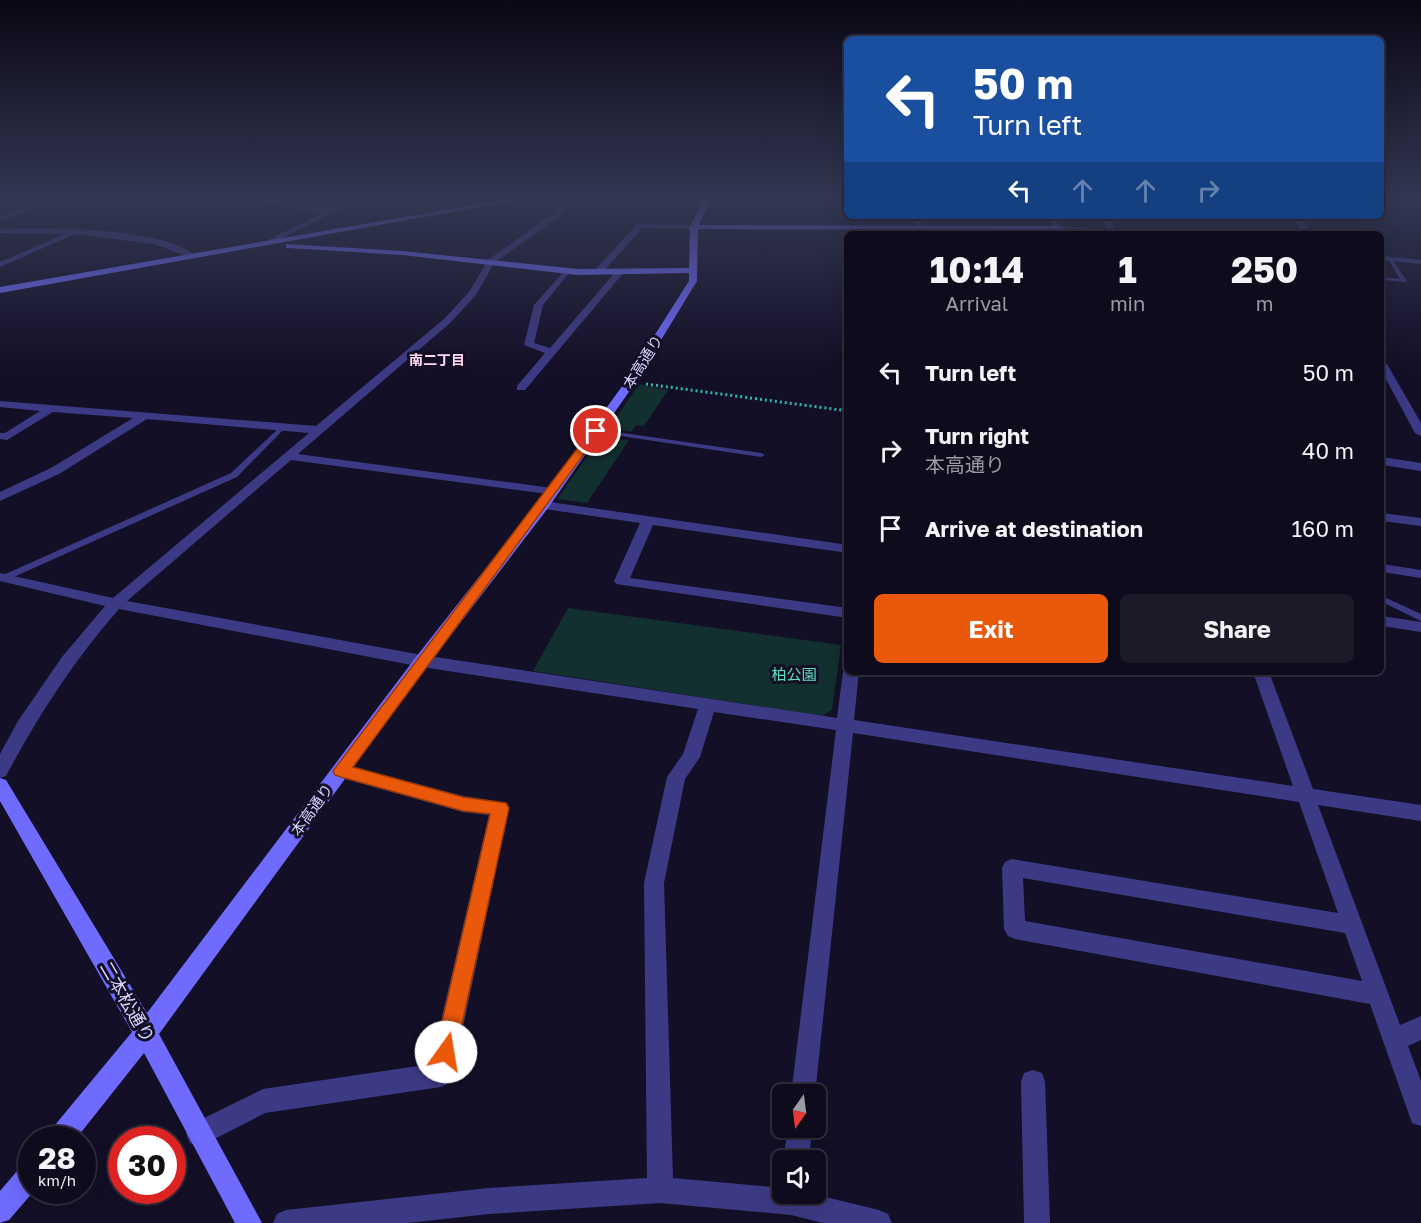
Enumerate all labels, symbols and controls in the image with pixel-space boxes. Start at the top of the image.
text: 50 m [973,58,1073,108]
icon: left [874,60,952,138]
text: Turn left [973,109,1082,141]
icon: left [1003,174,1036,207]
icon: ahead [1066,174,1099,207]
icon: ahead [1129,174,1162,207]
icon: right [1192,174,1225,207]
text: 10:14 [930,248,1024,291]
text: 1 [1118,248,1137,291]
text: 250 [1231,248,1298,291]
text: Arrival [946,291,1008,315]
text: min [1110,291,1145,315]
text: m [1256,291,1273,315]
street label: 本高通り [619,331,666,392]
district label: 南二丁目 [409,351,465,368]
icon: left [874,356,907,389]
text: Turn left [925,359,1016,386]
text: 50 m [1303,359,1354,386]
pin [570,405,621,456]
icon: arrive [579,414,612,447]
text: Turn right [925,422,1029,449]
icon: right [874,434,907,467]
text: 40 m [1302,437,1354,464]
text: 本高通り [925,452,1005,476]
icon: arrive [874,512,907,545]
text: Arrive at destination [925,515,1143,542]
text: 160 m [1291,515,1354,542]
button: Exit [874,594,1108,663]
button: Share [1120,594,1354,663]
park label: 柏公園 [771,665,817,683]
street label: 本高通り [286,780,336,839]
street label: 二本松通り [96,957,160,1046]
position arrow [414,1020,478,1084]
north arrow [772,1084,826,1138]
map controls [772,1084,826,1204]
speed limit sign: 30 [108,1126,186,1204]
text: 28 [38,1140,76,1176]
button: sound [772,1150,826,1204]
text: km/h [38,1171,76,1189]

